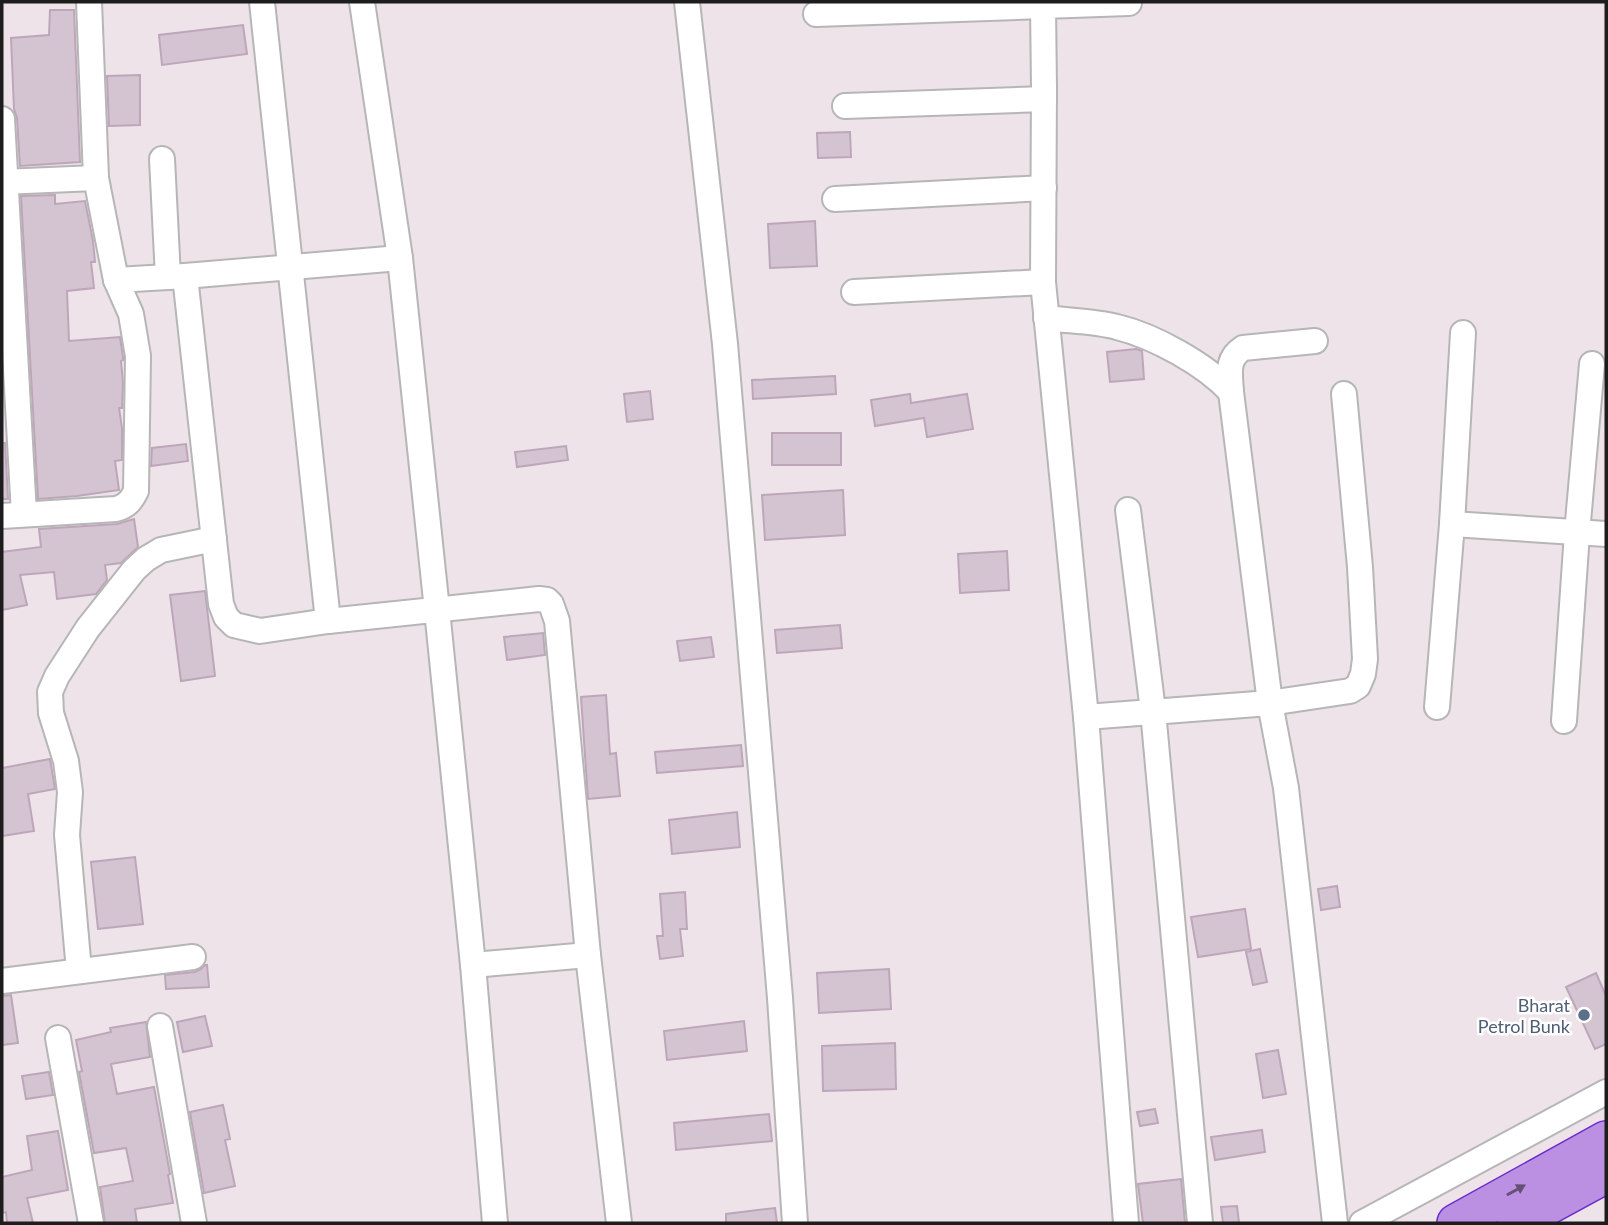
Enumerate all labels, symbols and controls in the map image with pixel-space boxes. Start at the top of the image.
place label: Bharat Petrol Bunk [1478,994,1571,1037]
marker: Bharat Petrol Bunk [1576,1007,1592,1023]
one-way arrow [1506,1184,1525,1196]

